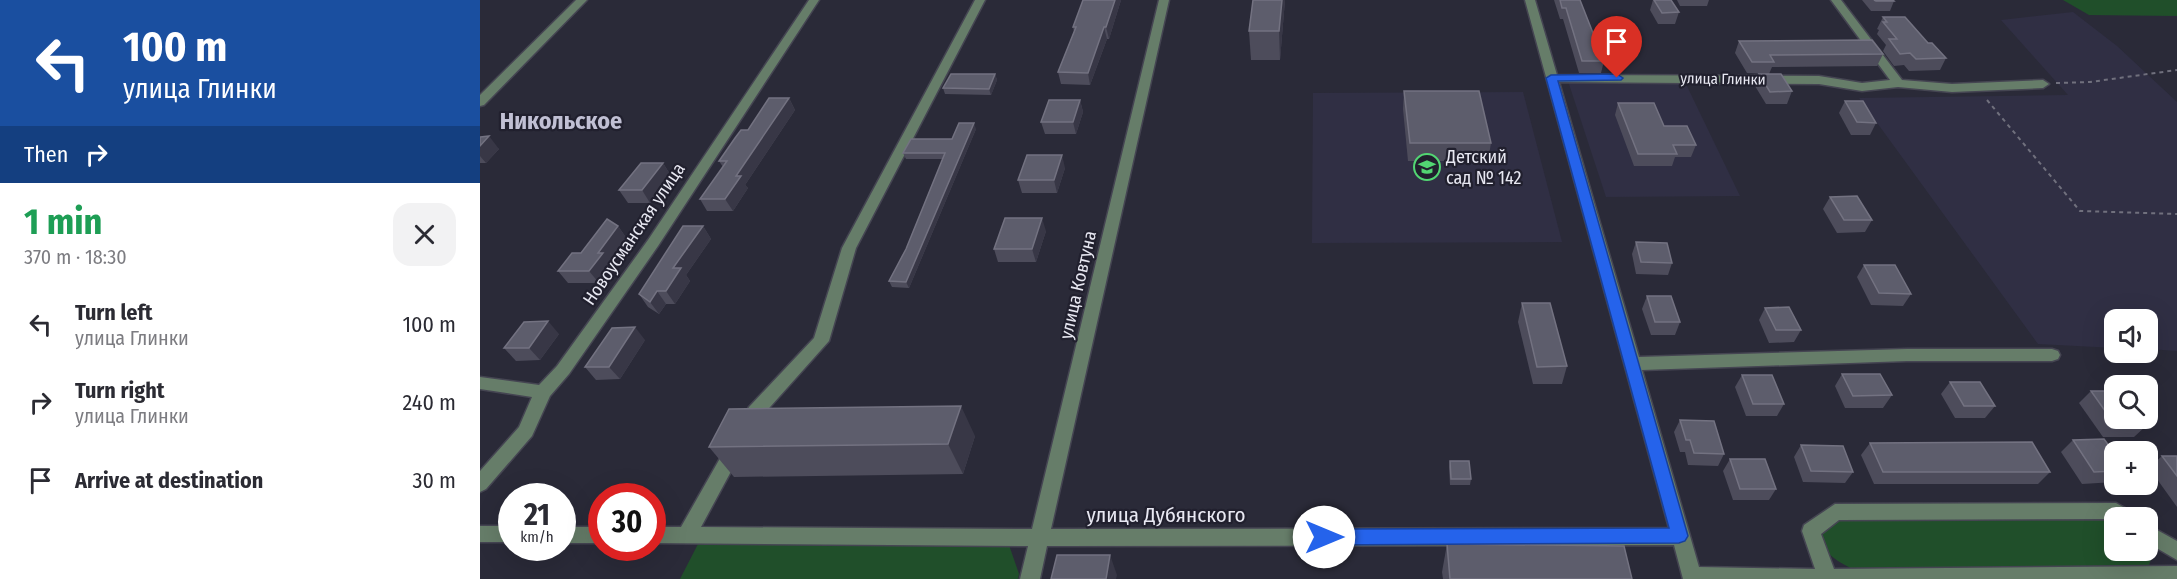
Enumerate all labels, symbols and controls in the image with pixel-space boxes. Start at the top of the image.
pin [1591,16,1642,78]
text: 100 m [123,22,227,72]
icon: left [24,24,102,102]
icon: arrive [1600,25,1633,58]
street label: улица Глинки [1680,69,1766,89]
text: улица Глинки [123,73,277,105]
district label: Никольское [500,107,622,135]
icon: right [80,138,113,171]
text: Then [24,141,68,168]
place label: Детский сад № 142 [1445,146,1521,189]
school or university icon: Детский сад № 142 [1412,152,1442,182]
street label: Новоусманская улица [578,159,690,309]
text: 1 min [24,200,102,244]
button: close [393,203,456,266]
street label: улица Ковтуна [1055,228,1101,341]
text: 370 m · 18:30 [24,245,127,269]
text: Turn left [75,299,153,326]
icon: left [24,308,57,341]
map controls [2104,309,2158,561]
button: sound [2104,309,2158,363]
text: 100 m [402,311,456,338]
text: улица Глинки [75,326,189,350]
button: search [2104,375,2158,429]
text: Turn right [75,377,164,404]
icon: right [24,386,57,419]
text: 240 m [403,389,456,416]
text: улица Глинки [75,404,189,428]
button: + [2104,441,2158,495]
icon: arrive [24,464,57,497]
text: Arrive at destination [75,467,263,494]
text: 30 m [413,467,456,494]
speed limit sign: 30 [588,483,666,561]
text: 21 [524,497,550,533]
street label: улица Дубянского [1086,502,1246,528]
position arrow [1292,505,1356,569]
button: − [2104,507,2158,561]
text: km/h [520,528,554,546]

